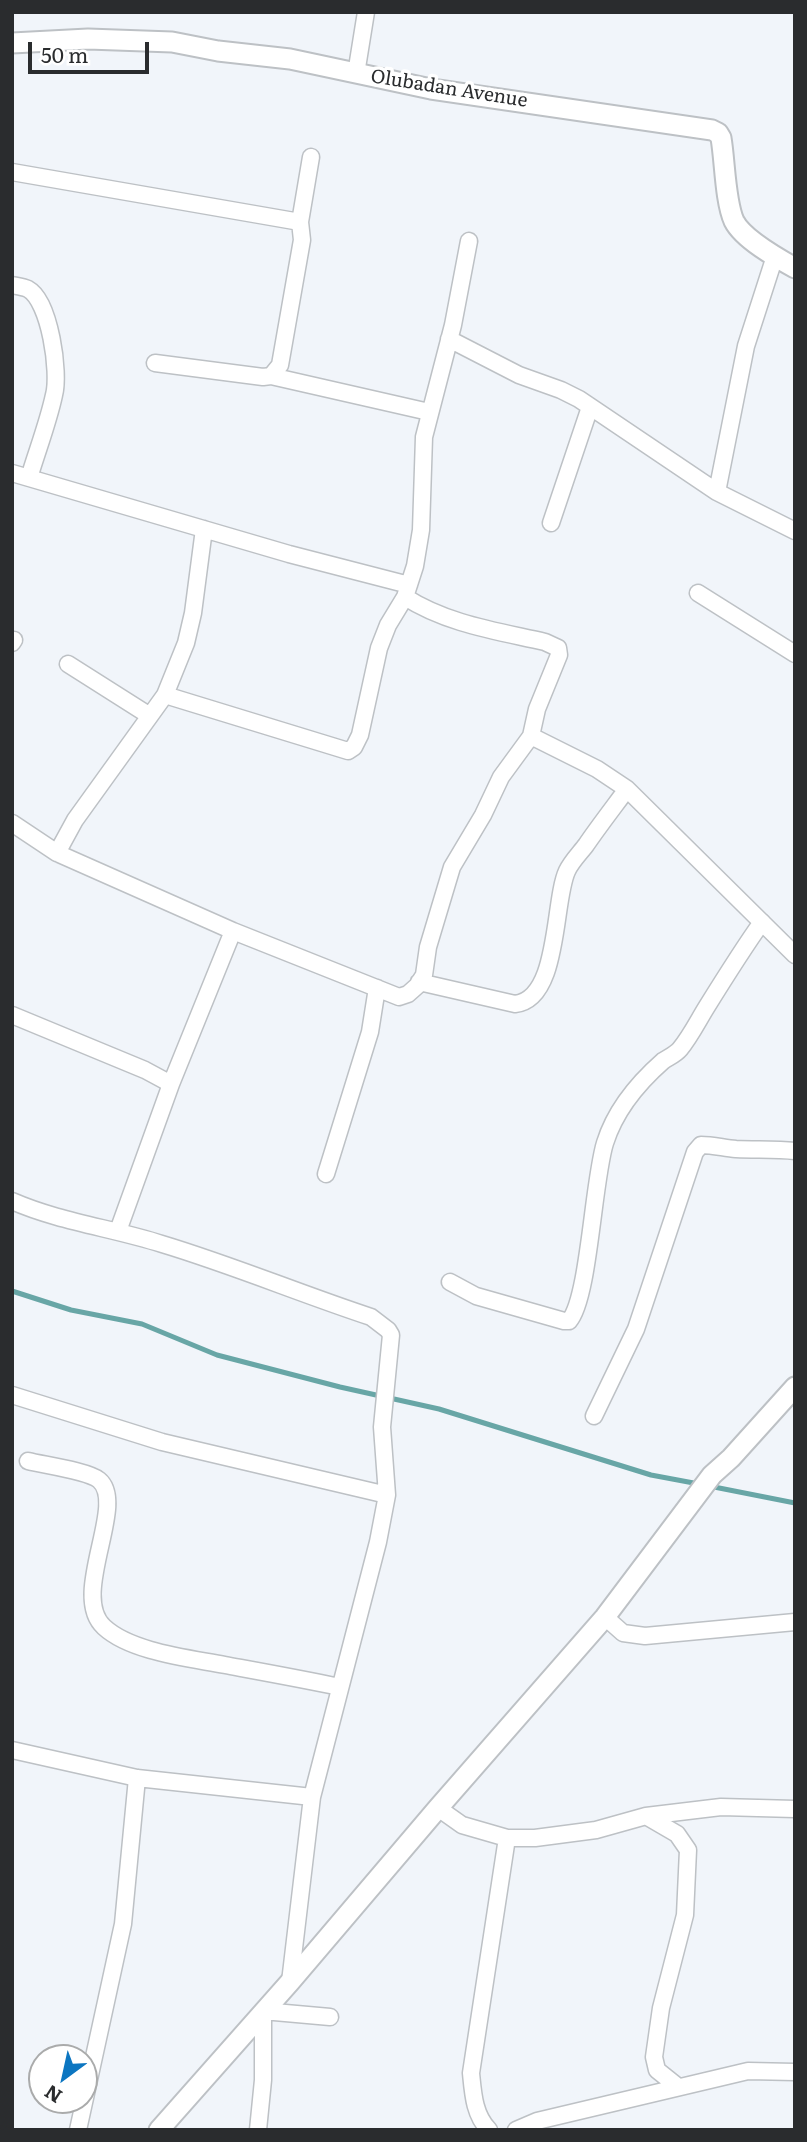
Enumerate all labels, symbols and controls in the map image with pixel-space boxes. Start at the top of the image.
scale bar [32,28,152,72]
text: 50 m [41,38,88,69]
street label: Olubadan Avenue [369,65,529,113]
north arrow [28,2044,98,2114]
text: N [38,2079,67,2111]

